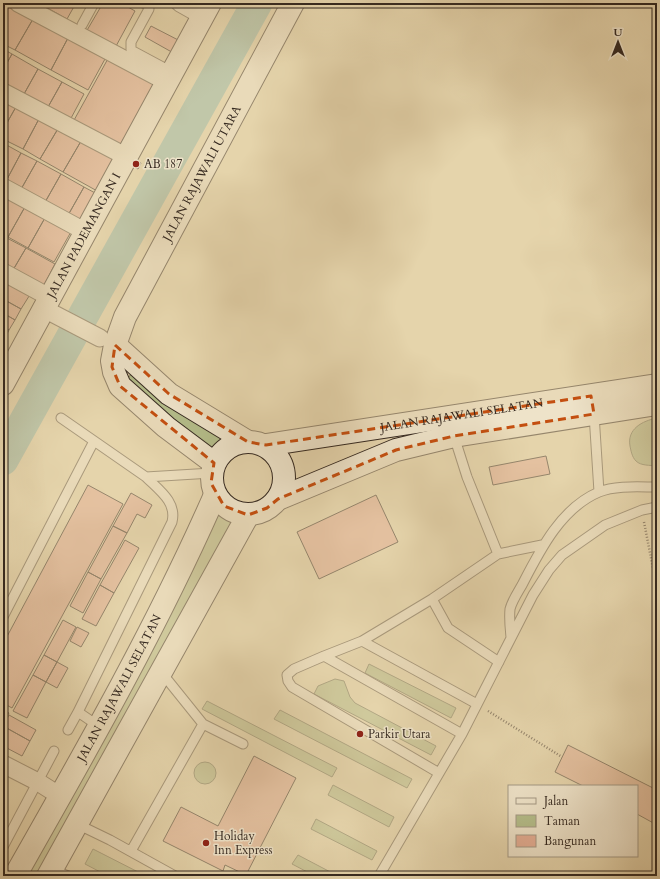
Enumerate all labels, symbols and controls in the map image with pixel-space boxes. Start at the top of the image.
north arrow [598,22,638,62]
text: U [614,25,623,40]
street label: JALAN RAJAWALI UTARA [158,102,245,246]
place label: AB 187 [144,156,182,172]
marker: AB 187 [131,159,141,169]
street label: JALAN PADEMANGAN I [42,170,124,303]
street label: JALAN RAJAWALI SELATAN [377,394,545,436]
street label: JALAN RAJAWALI SELATAN [72,611,165,766]
place label: Parkir Utara [368,726,431,742]
marker: Parkir Utara [355,729,365,739]
legend [508,785,638,857]
text: Jalan [542,793,568,809]
text: Taman [544,813,580,829]
place label: Holiday Inn Express [214,828,273,858]
text: Bangunan [544,833,596,849]
marker: Holiday Inn Express [201,838,211,848]

